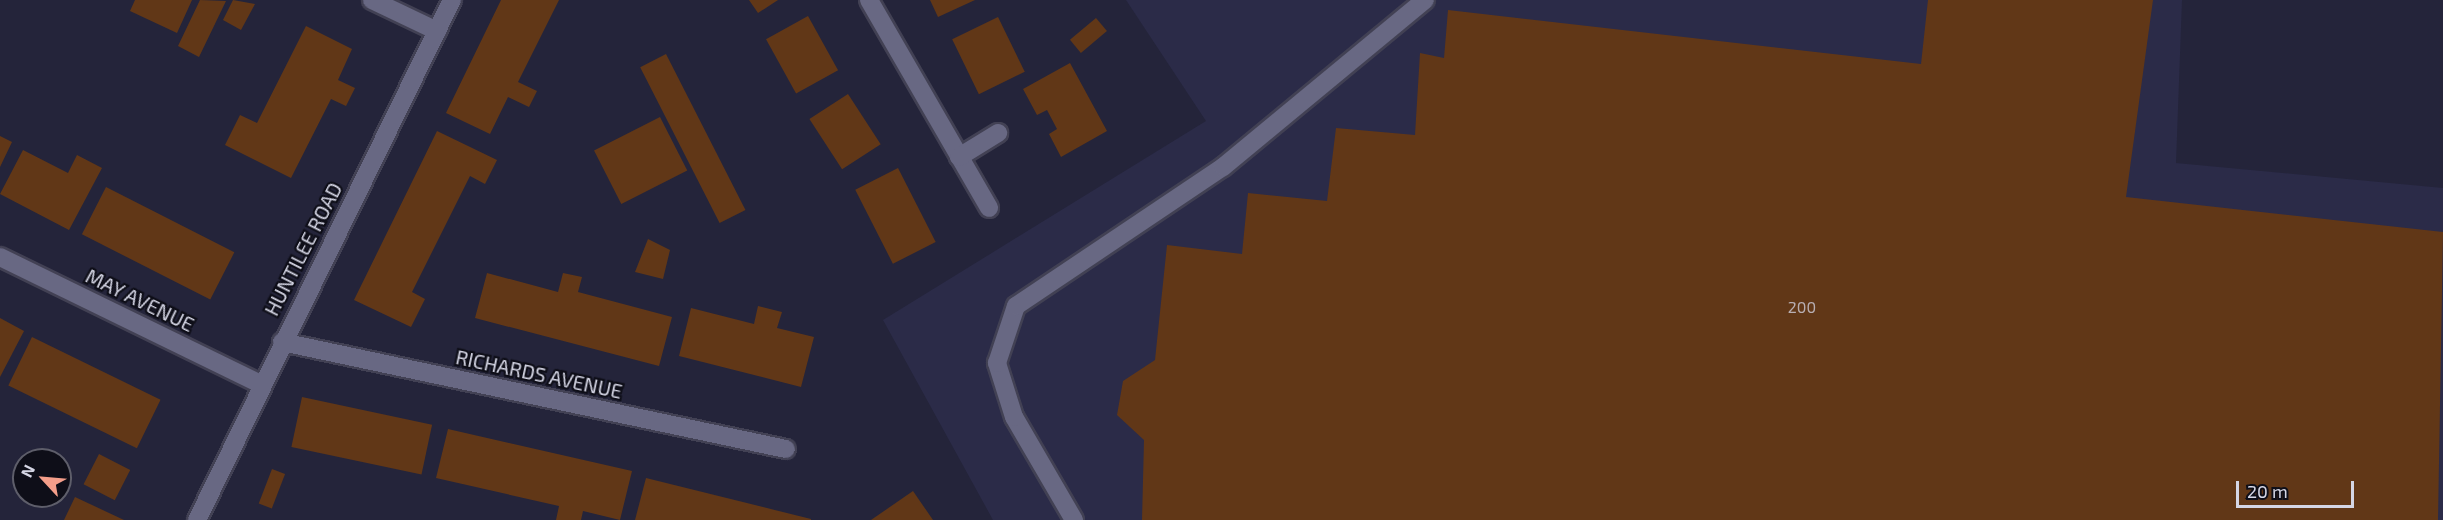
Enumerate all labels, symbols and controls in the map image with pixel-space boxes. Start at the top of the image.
street label: HUNTILEE ROAD [259,178,347,320]
street label: MAY AVENUE [81,263,199,337]
house number: 200 [1788,297,1816,317]
street label: RICHARDS AVENUE [453,345,625,403]
north arrow [12,448,72,508]
text: N [16,461,38,480]
scale bar [2239,469,2358,507]
text: 20 m [2247,480,2288,502]

